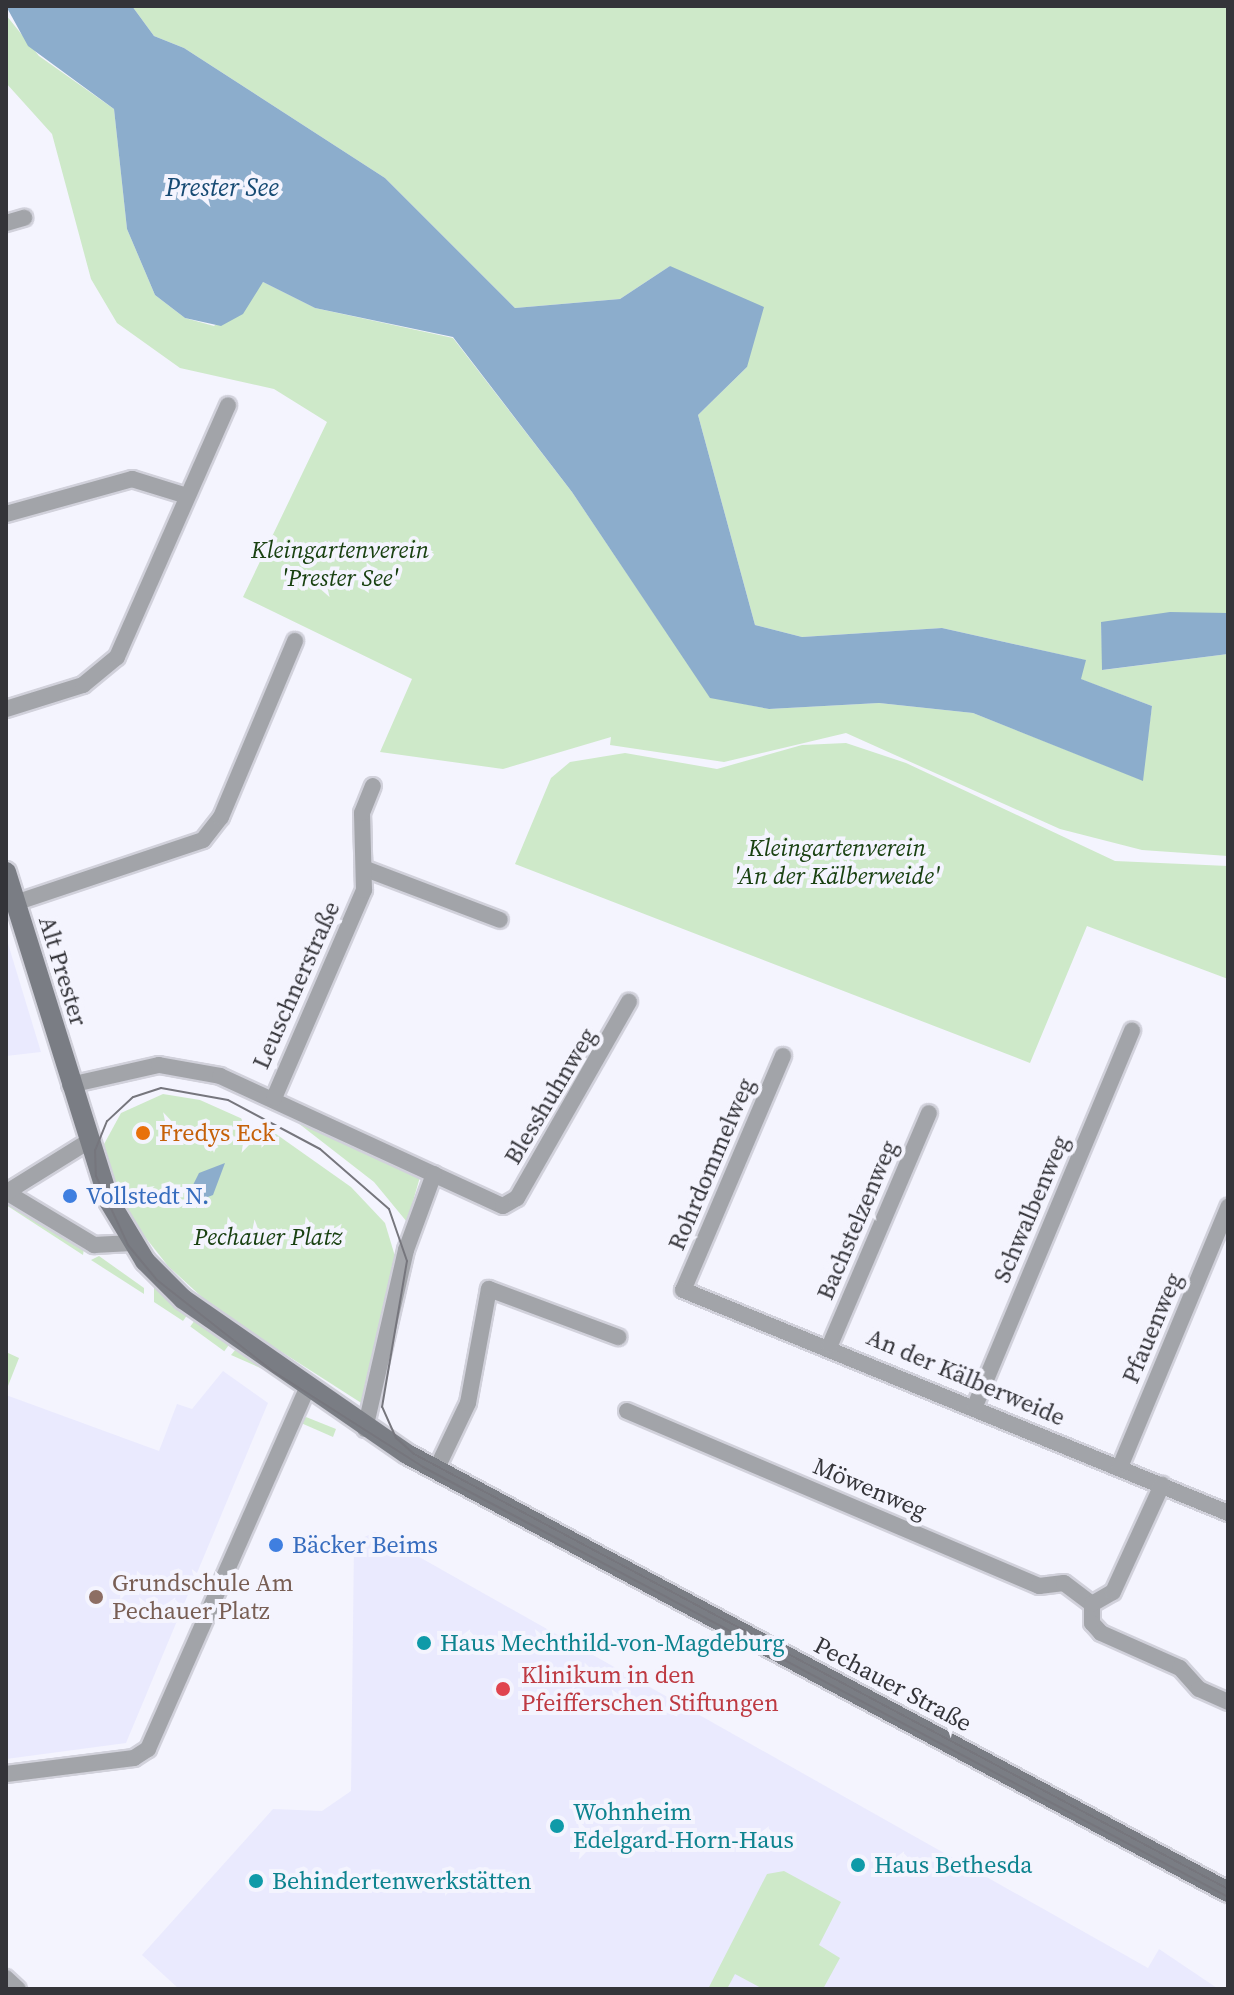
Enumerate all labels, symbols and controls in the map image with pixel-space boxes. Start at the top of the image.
water label: Prester See [165,172,279,204]
park label: Kleingartenverein 'Prester See' [251,536,429,592]
park label: Kleingartenverein 'An der Kälberweide' [734,834,940,890]
street label: Leuschnerstraße [246,897,346,1073]
street label: Alt Prester [33,913,93,1029]
street label: Blesshuhnweg [498,1023,602,1169]
street label: Rohrdommelweg [662,1074,760,1254]
place label: Fredys Eck [159,1119,275,1147]
marker: Fredys Eck [134,1124,152,1142]
street label: Schwalbenweg [987,1131,1075,1287]
street label: Bachstelzenweg [811,1136,903,1304]
place label: Vollstedt N. [86,1182,209,1210]
marker: Vollstedt N. [61,1187,79,1205]
park label: Pechauer Platz [194,1223,342,1251]
street label: Pfauenweg [1116,1268,1188,1388]
street label: An der Kälberweide [863,1322,1069,1432]
street label: Möwenweg [809,1451,931,1525]
place label: Bäcker Beims [292,1531,438,1559]
marker: Bäcker Beims [267,1536,285,1554]
place label: Grundschule Am Pechauer Platz [112,1569,293,1625]
marker: Grundschule Am Pechauer Platz [87,1588,105,1606]
place label: Haus Mechthild-von-Magdeburg [440,1629,785,1657]
street label: Pechauer Straße [809,1630,977,1738]
marker: Haus Mechthild-von-Magdeburg [415,1634,433,1652]
place label: Klinikum in den Pfeifferschen Stiftungen [521,1661,779,1717]
marker: Klinikum in den Pfeifferschen Stiftungen [492,1678,514,1700]
place label: Wohnheim Edelgard-Horn-Haus [573,1798,794,1854]
marker: Wohnheim Edelgard-Horn-Haus [548,1817,566,1835]
place label: Haus Bethesda [874,1851,1032,1879]
marker: Haus Bethesda [849,1856,867,1874]
place label: Behindertenwerkstätten [272,1867,531,1895]
marker: Behindertenwerkstätten [247,1872,265,1890]

